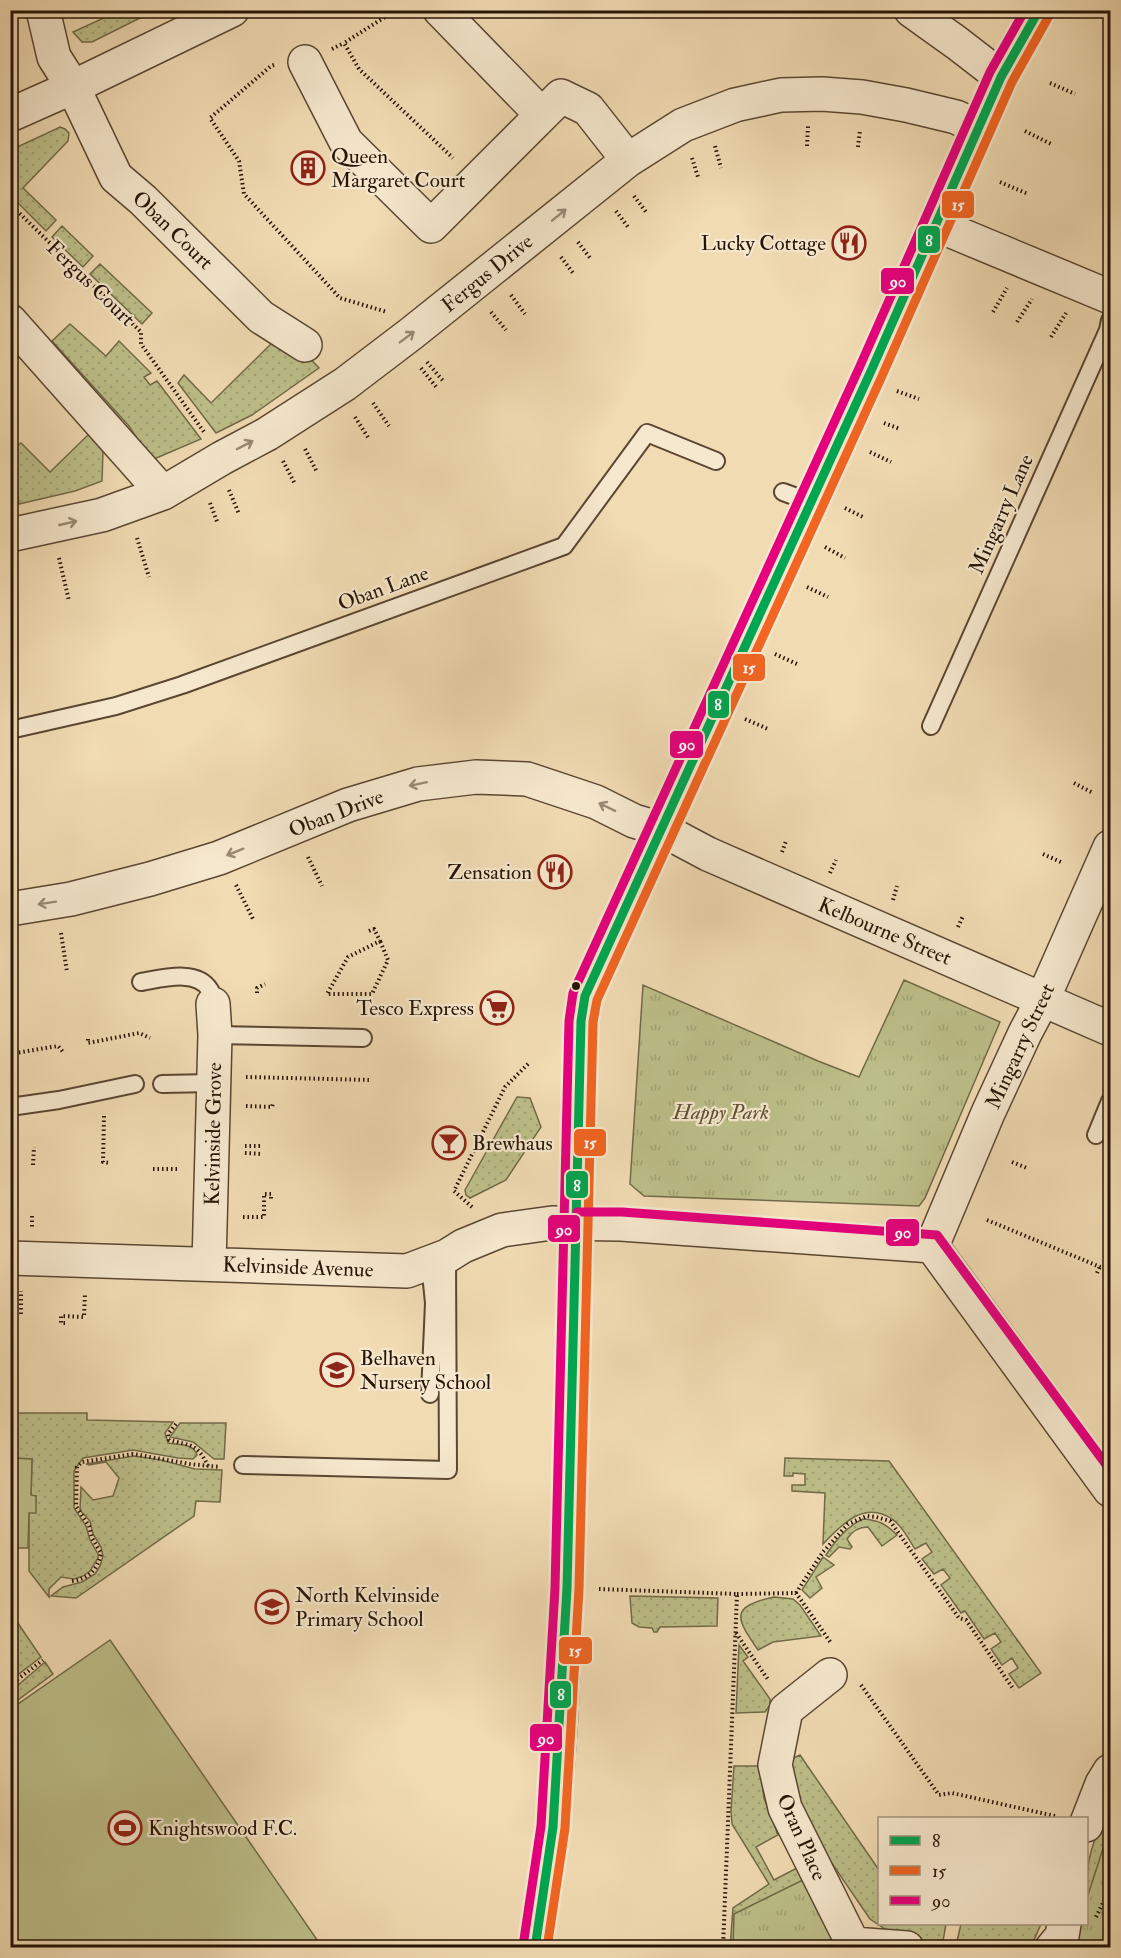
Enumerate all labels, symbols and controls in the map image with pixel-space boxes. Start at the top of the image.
place label: Queen Margaret Court [331,143,465,194]
building icon: Queen Margaret Court [290,150,326,186]
street label: Oban Court [126,185,219,276]
line badge: 15 [941,190,975,219]
text: 15 [952,195,965,215]
one-way arrow [551,208,566,222]
restaurant icon: Lucky Cottage [831,225,867,261]
line badge: 8 [917,225,941,254]
street label: Fergus Drive [436,228,539,319]
place label: Lucky Cottage [701,230,826,257]
text: 8 [925,231,933,251]
street label: Fergus Court [41,234,141,333]
line badge: 90 [880,267,915,295]
text: 90 [888,272,906,292]
one-way arrow [398,331,414,343]
one-way arrow [236,439,254,451]
street label: Mingarry Lane [963,450,1040,578]
one-way arrow [58,516,77,528]
street label: Oban Lane [334,560,433,617]
line badge: 15 [732,653,766,682]
text: 15 [743,658,756,678]
line badge: 8 [707,690,730,719]
text: 8 [714,695,722,715]
line badge: 90 [669,730,704,759]
text: 90 [677,735,695,755]
one-way arrow [409,779,428,791]
street label: Oban Drive [285,783,388,844]
one-way arrow [599,801,617,813]
one-way arrow [226,847,245,858]
restaurant icon: Zensation [537,854,573,890]
place label: Zensation [448,859,532,886]
street label: Kelbourne Street [814,891,956,972]
one-way arrow [38,898,58,909]
street label: Mingarry Street [980,979,1061,1113]
unlabelled marker [570,980,582,992]
supermarket icon: Tesco Express [479,990,515,1026]
place label: Tesco Express [356,995,474,1022]
street label: Kelvinside Grove [199,1062,228,1206]
park label: Happy Park [672,1099,769,1126]
bar icon: Brewhaus [431,1125,467,1161]
line badge: 15 [573,1128,607,1157]
place label: Brewhaus [472,1130,553,1157]
text: 15 [584,1133,597,1153]
line badge: 8 [565,1170,589,1199]
text: 8 [573,1176,581,1196]
line badge: 90 [547,1214,581,1243]
line badge: 90 [885,1218,920,1247]
text: 90 [554,1220,572,1240]
text: 90 [893,1223,911,1243]
street label: Kelvinside Avenue [222,1251,374,1284]
place label: Belhaven Nursery School [360,1345,492,1396]
school or university icon: Belhaven Nursery School [319,1352,355,1388]
place label: North Kelvinside Primary School [295,1582,439,1633]
school or university icon: North Kelvinside Primary School [254,1589,290,1625]
line badge: 15 [558,1636,593,1665]
text: 15 [569,1641,582,1661]
line badge: 8 [549,1680,572,1709]
text: 8 [557,1685,565,1705]
line badge: 90 [529,1723,563,1752]
text: 90 [536,1729,554,1749]
street label: Oran Place [770,1790,833,1885]
sports icon: Knightswood F.C. [107,1810,143,1846]
place label: Knightswood F.C. [148,1815,297,1842]
legend [878,1817,1088,1925]
text: 8 [932,1830,940,1853]
text: 15 [932,1860,946,1883]
text: 90 [930,1890,950,1913]

